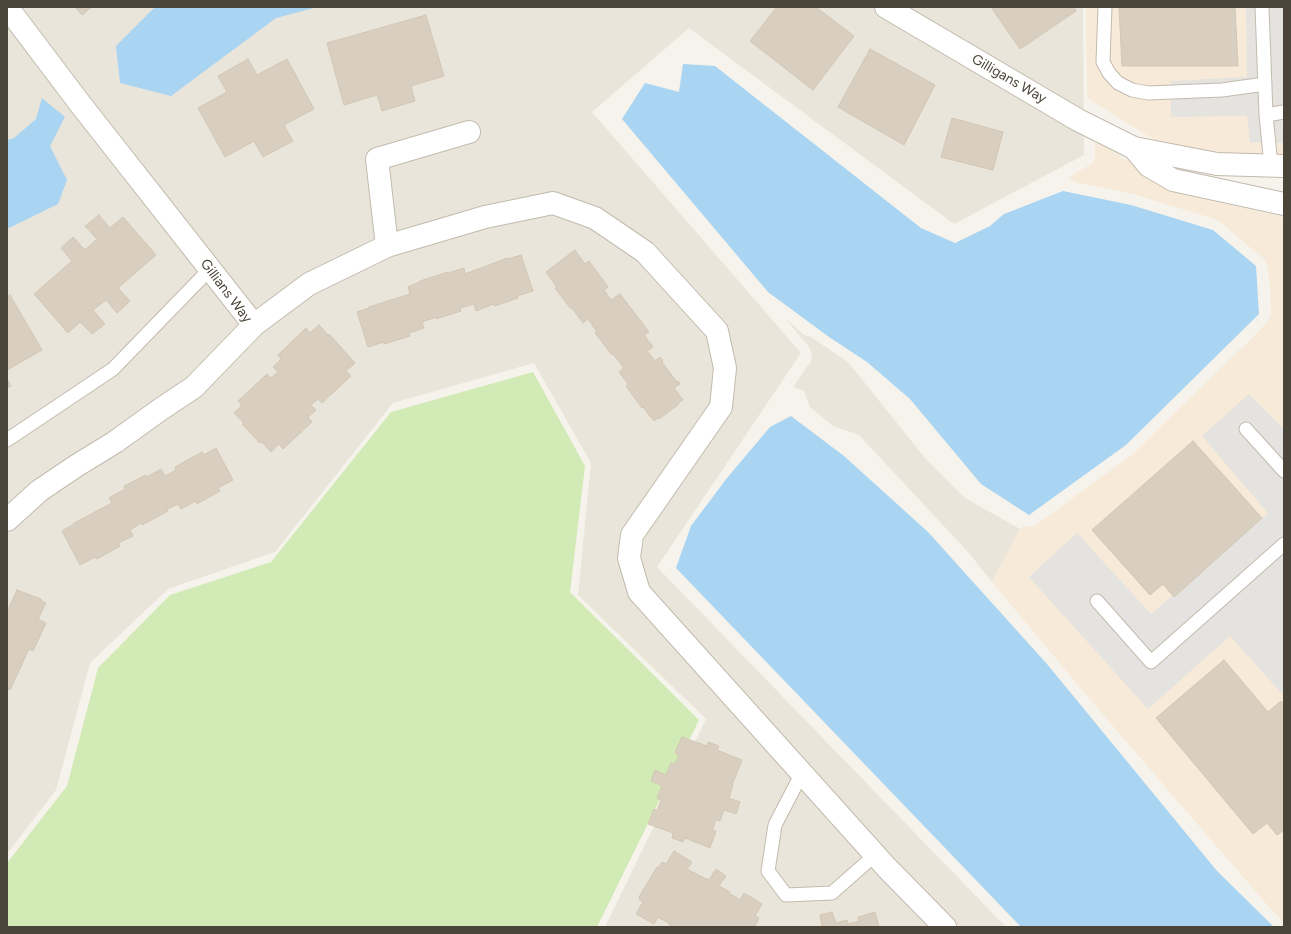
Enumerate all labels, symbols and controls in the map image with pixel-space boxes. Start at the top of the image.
street label: Gilligans Way [969,51,1049,107]
street label: Gillians Way [197,256,255,326]

